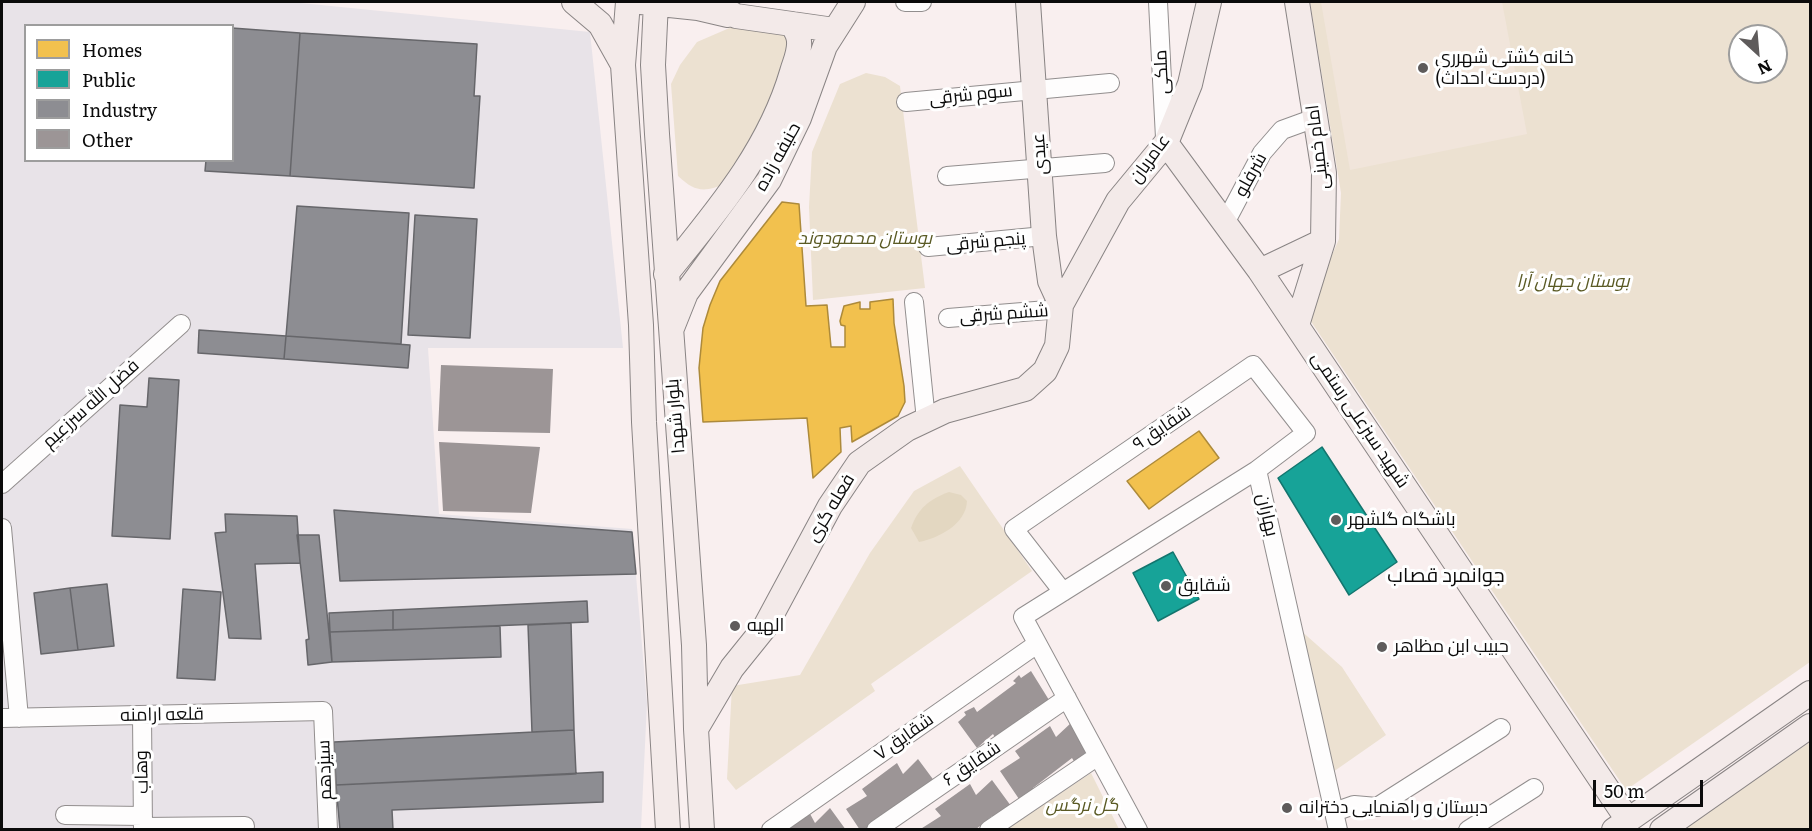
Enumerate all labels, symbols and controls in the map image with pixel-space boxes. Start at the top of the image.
legend [24,24,234,162]
north arrow [1728,24,1788,84]
text: Homes [82,36,142,63]
place label: خانه کشتی شهرری (دردست احداث) [1435,47,1574,90]
street label: ملکی [1150,49,1174,95]
text: N [1754,55,1776,82]
marker: خانه کشتی شهرری (دردست احداث) [1416,61,1430,75]
text: Public [82,66,136,93]
street label: سوم شرقی [928,80,1014,110]
text: Industry [82,96,157,123]
street label: امام خمینی [1302,103,1334,191]
street label: حنیفه زاده [750,119,806,195]
text: Other [82,126,132,153]
street label: عامریان [1125,130,1175,188]
street label: عیدی [1028,132,1052,176]
street label: شرفلو [1230,149,1272,201]
park label: بوستان محمودوند [798,228,932,250]
street label: پنجم شرقی [945,228,1027,256]
park label: بوستان جهان آرا [1516,271,1630,293]
street label: ششم شرقی [959,300,1049,328]
street label: شهید سبزعلی رستمی [1306,348,1414,492]
street label: فضل الله سرزعیم [38,355,144,453]
street label: بلوار شهدا [662,378,690,454]
street label: شقایق ۹ [1129,401,1195,455]
street label: فعله گری [802,470,860,546]
street label: بهاران [1252,491,1282,539]
place label: باشگاه گلشهر [1348,509,1456,531]
marker: باشگاه گلشهر [1329,513,1343,527]
district label: جوانمرد قصاب [1387,564,1505,588]
place label: شقایق [1178,575,1231,597]
marker: شقایق [1159,579,1173,593]
place label: الهیه [747,615,784,637]
marker: الهیه [728,619,742,633]
place label: حبیب ابن مظاهر [1394,636,1509,658]
marker: حبیب ابن مظاهر [1375,640,1389,654]
street label: قلعه ارامنه [120,703,204,727]
street label: شقایق ۷ [870,709,938,765]
street label: شقایق ۶ [939,737,1005,791]
street label: سیزدهم [313,739,337,801]
street label: وهاب [131,750,153,794]
scale bar [1596,768,1706,806]
text: 50 m [1604,777,1645,804]
park label: گل نرگس [1046,795,1118,817]
place label: دبستان و راهنمایی دخترانه [1299,797,1488,819]
marker: دبستان و راهنمایی دخترانه [1280,801,1294,815]

